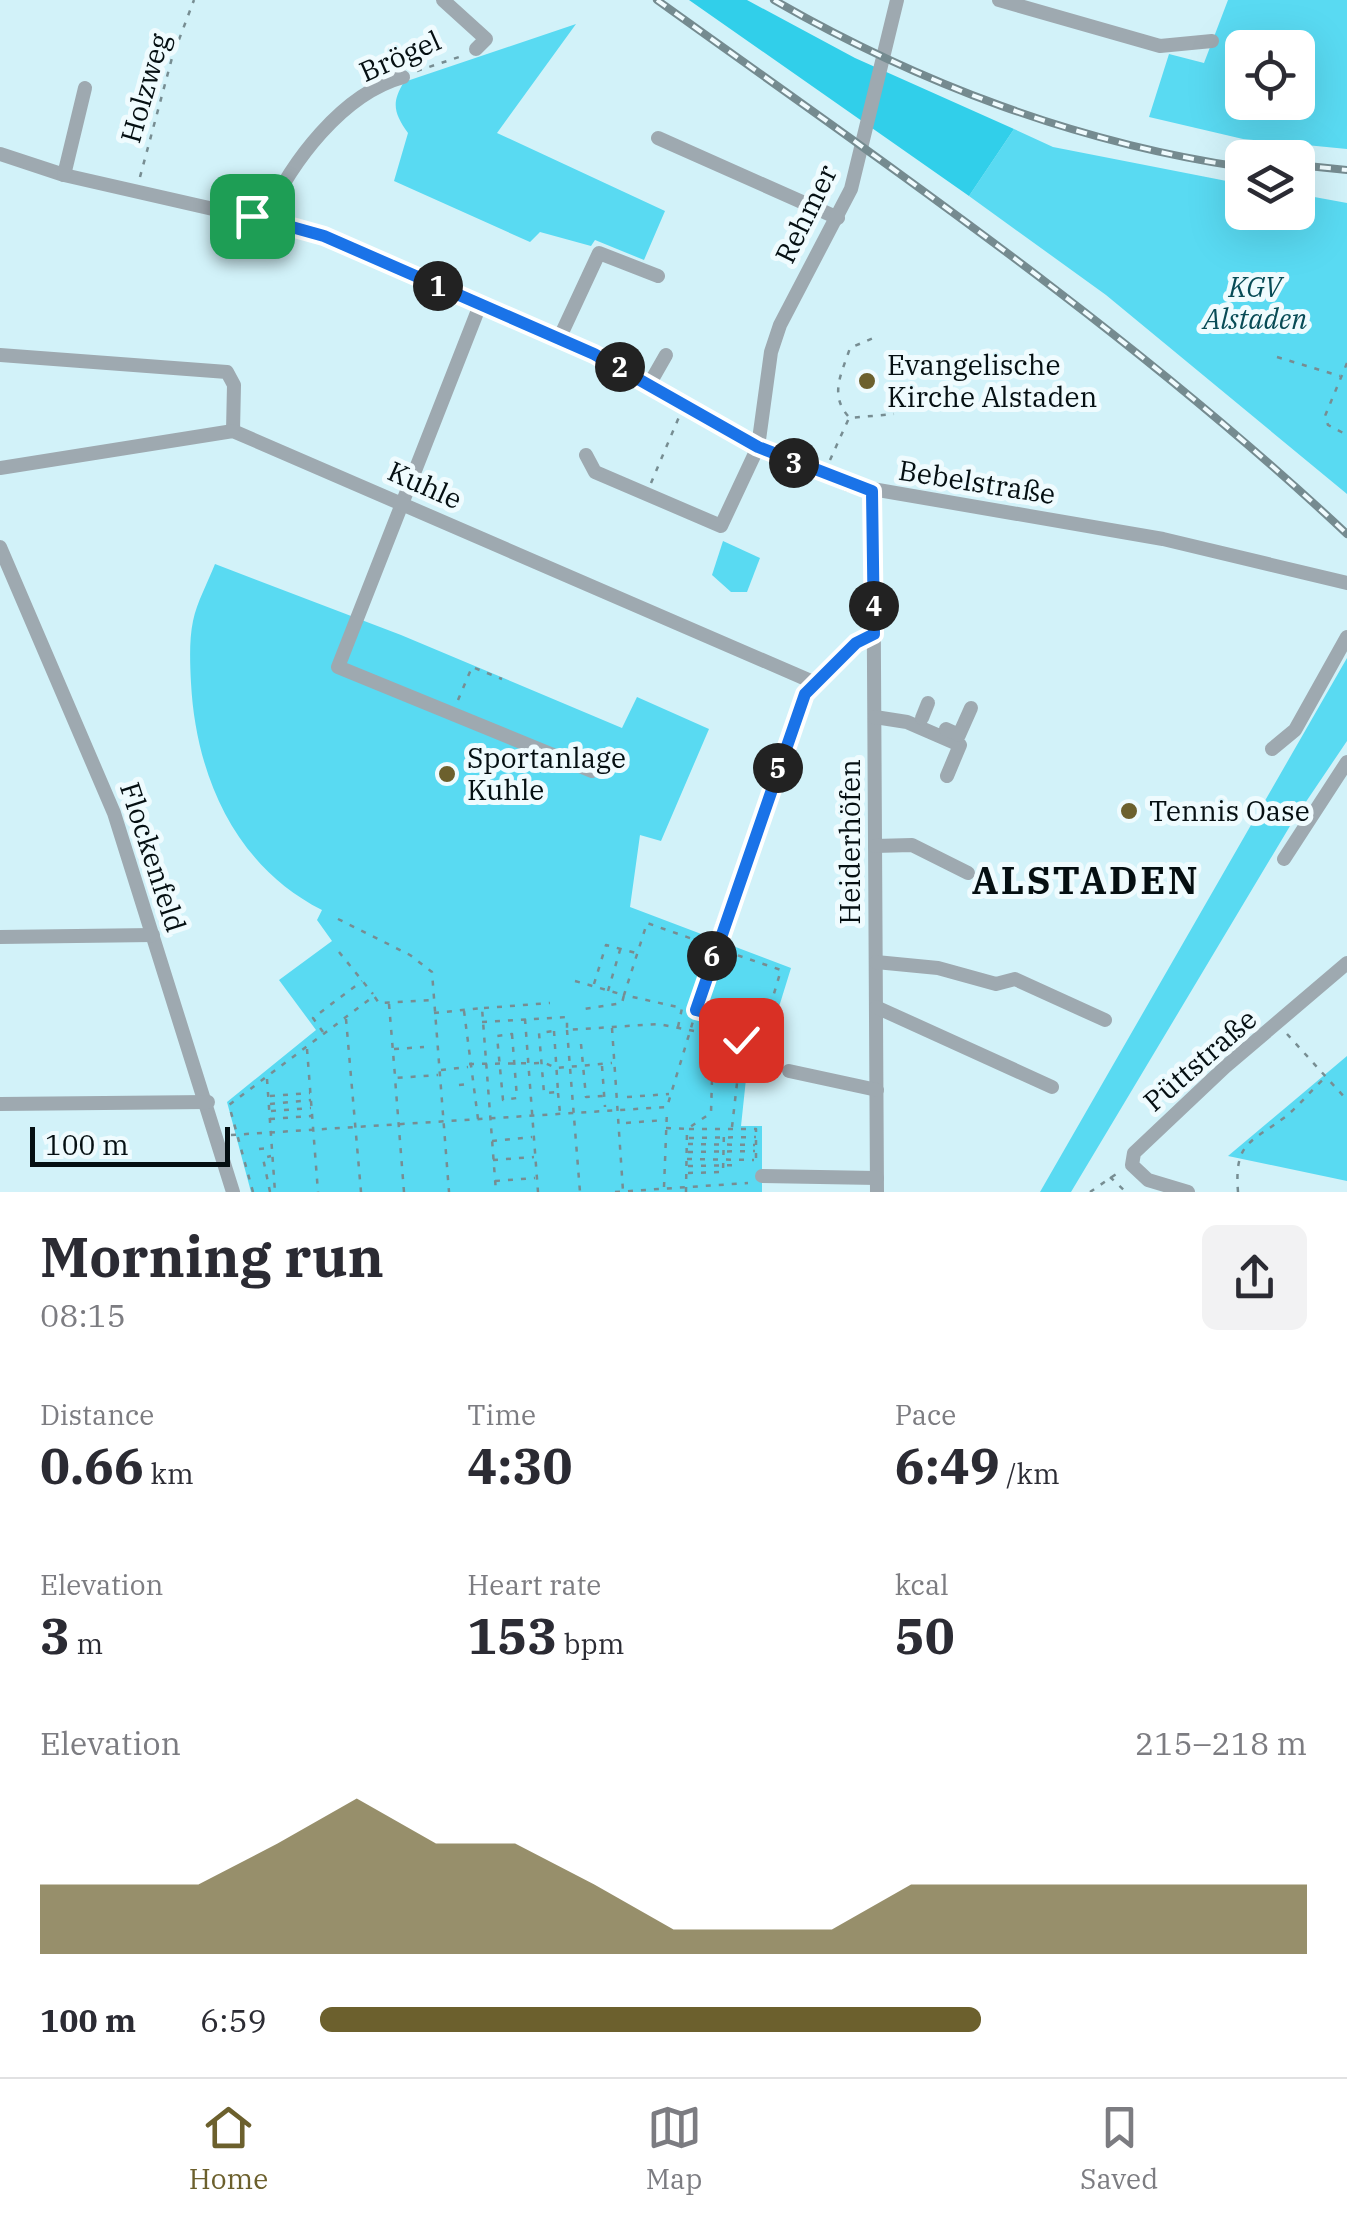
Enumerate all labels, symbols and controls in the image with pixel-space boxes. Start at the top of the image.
street label: Brögel [353,21,446,90]
street label: Holzweg [111,29,178,147]
map controls [1225,30,1315,230]
button: locate [1225,30,1315,120]
button: layers [1225,140,1315,230]
street label: Rehmer [766,158,845,269]
pin [210,174,295,259]
icon: arrive [225,189,280,244]
pin: 1 [413,261,463,311]
text: 1 [430,267,446,304]
park label: KGV Alstaden [1201,268,1307,337]
pin: 2 [595,342,645,392]
place label: Evangelische Kirche Alstaden [887,346,1097,415]
text: 2 [612,348,628,385]
marker: Evangelische Kirche Alstaden [856,370,878,392]
pin: 3 [769,438,819,488]
text: 3 [786,444,802,481]
street label: Bebelstraße [896,451,1058,512]
street label: Kuhle [382,452,468,517]
pin: 4 [849,581,899,631]
text: 4 [866,587,882,624]
place label: Sportanlage Kuhle [467,739,626,808]
pin: 5 [753,743,803,793]
text: 5 [770,749,786,786]
street label: Heiderhöfen [831,759,868,925]
marker: Sportanlage Kuhle [436,763,458,785]
street label: Flockenfeld [112,777,195,936]
place label: Tennis Oase [1149,792,1310,829]
marker: Tennis Oase [1118,800,1140,822]
district label: ALSTADEN [972,855,1200,904]
pin: 6 [687,931,737,981]
text: 6 [704,937,720,974]
pin [699,998,784,1083]
street label: Püttstraße [1135,1000,1264,1119]
icon: check [714,1013,769,1068]
scale bar [30,1122,230,1166]
text: 100 m [45,1126,129,1163]
text: Morning run [40,1221,384,1292]
button: share [1202,1225,1307,1330]
text: 08:15 [40,1294,126,1336]
text: Distance [40,1396,154,1433]
text: Time [467,1396,536,1433]
text: Pace [895,1396,956,1433]
text: 0.66 [40,1433,144,1498]
text: 4:30 [467,1433,572,1498]
text: 6:49 [895,1433,1000,1498]
text: km [144,1455,194,1492]
text: /km [1000,1455,1060,1492]
text: Elevation [40,1566,163,1603]
text: Heart rate [467,1566,601,1603]
text: kcal [895,1566,949,1603]
text: 3 [40,1603,70,1668]
text: 153 [467,1603,557,1668]
text: 50 [895,1603,955,1668]
text: m [70,1625,103,1662]
text: bpm [557,1625,624,1662]
text: Elevation [40,1722,181,1764]
text: 215–218 m [1135,1722,1307,1764]
text: 100 m [40,1999,136,2041]
text: 6:59 [200,1999,267,2041]
tab: Home [189,2100,268,2197]
tab: Map [646,2100,703,2197]
tab: Saved [1080,2100,1158,2197]

